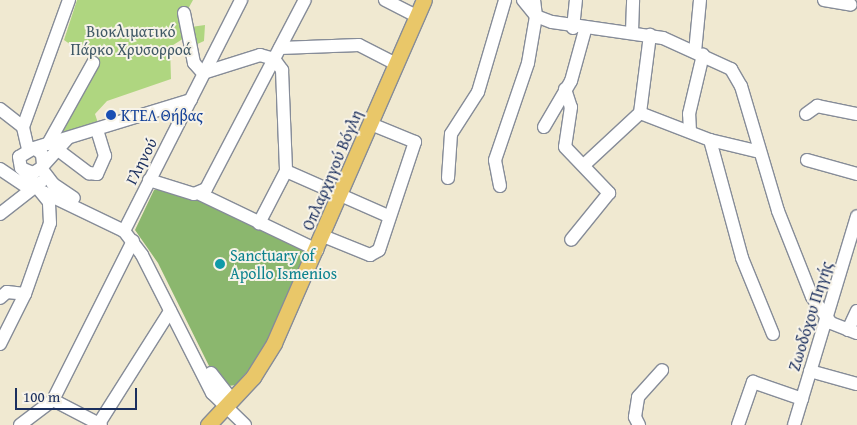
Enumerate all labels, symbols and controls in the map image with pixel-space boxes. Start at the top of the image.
park label: Βιοκλιματικό Πάρκο Χρυσορροά [70,21,192,59]
place label: ΚΤΕΛ Θήβας [121,105,203,125]
street label: Οπλαρχηγού Βόγλη [298,107,366,233]
marker: ΚΤΕΛ Θήβας [105,109,117,121]
street label: Γληνού [121,135,161,187]
place label: Sanctuary of Apollo Ismenios [230,245,337,283]
marker: Sanctuary of Apollo Ismenios [214,258,226,270]
street label: Ζωοδόχου Πηγής [784,259,836,373]
scale bar [18,378,140,410]
text: 100 m [23,386,60,407]

